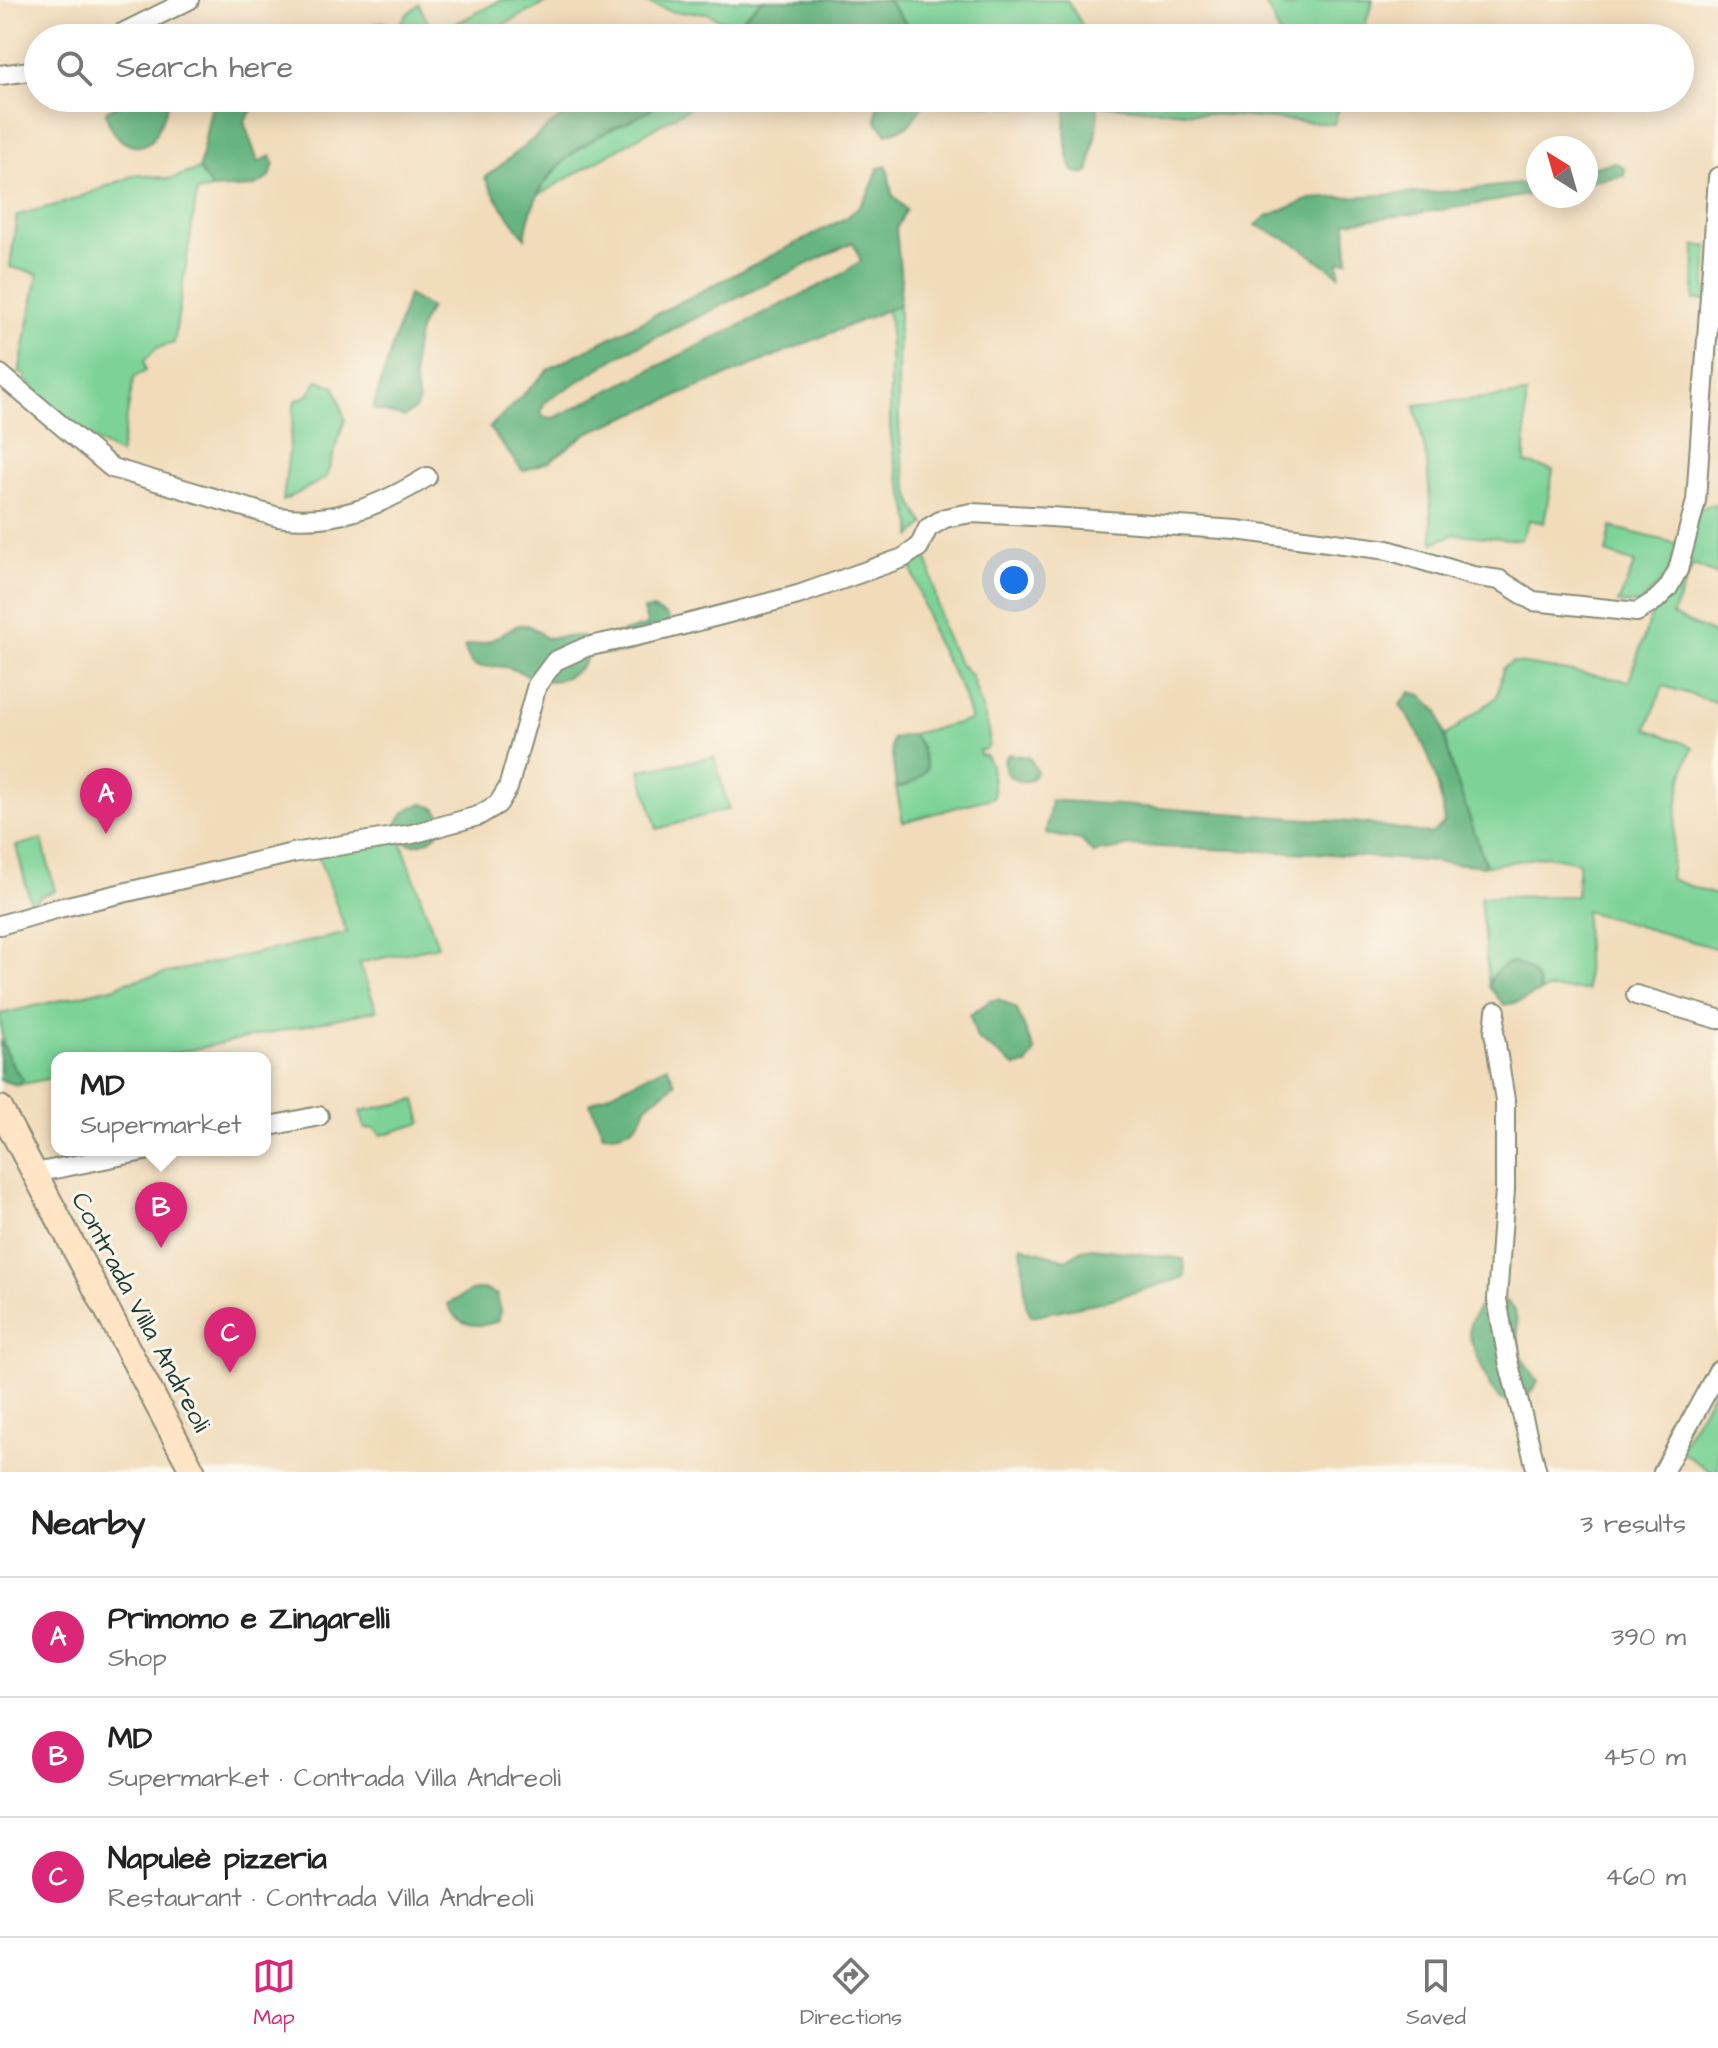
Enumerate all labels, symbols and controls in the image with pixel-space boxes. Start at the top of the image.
search box [24,24,1694,112]
icon: search [52,46,96,90]
text: Search here [116,47,293,89]
north arrow [1526,136,1598,208]
your location [994,560,1034,600]
pin: A [80,768,132,834]
popup [51,1052,271,1156]
text: MD [80,1065,125,1107]
text: Supermarket [80,1107,242,1143]
pin: B [135,1182,187,1248]
street label: Contrada Villa Andreoli [62,1186,220,1438]
pin: C [204,1307,256,1373]
text: Nearby [32,1500,146,1548]
text: 3 results [1580,1506,1686,1542]
text: Primomo e Zingarelli [108,1598,389,1640]
text: A [50,1619,66,1655]
text: 390 m [1611,1619,1686,1655]
text: Shop [108,1640,167,1676]
text: MD [108,1718,152,1760]
text: B [49,1739,67,1775]
text: 450 m [1603,1739,1686,1775]
text: Supermarket · Contrada Villa Andreoli [108,1760,561,1796]
text: Napuleè pizzeria [108,1838,327,1880]
text: C [49,1859,67,1895]
text: 460 m [1605,1859,1686,1895]
text: Restaurant · Contrada Villa Andreoli [108,1880,533,1916]
tab: Map [252,1954,296,2033]
tab: Directions [800,1954,902,2033]
tab: Saved [1406,1954,1466,2033]

